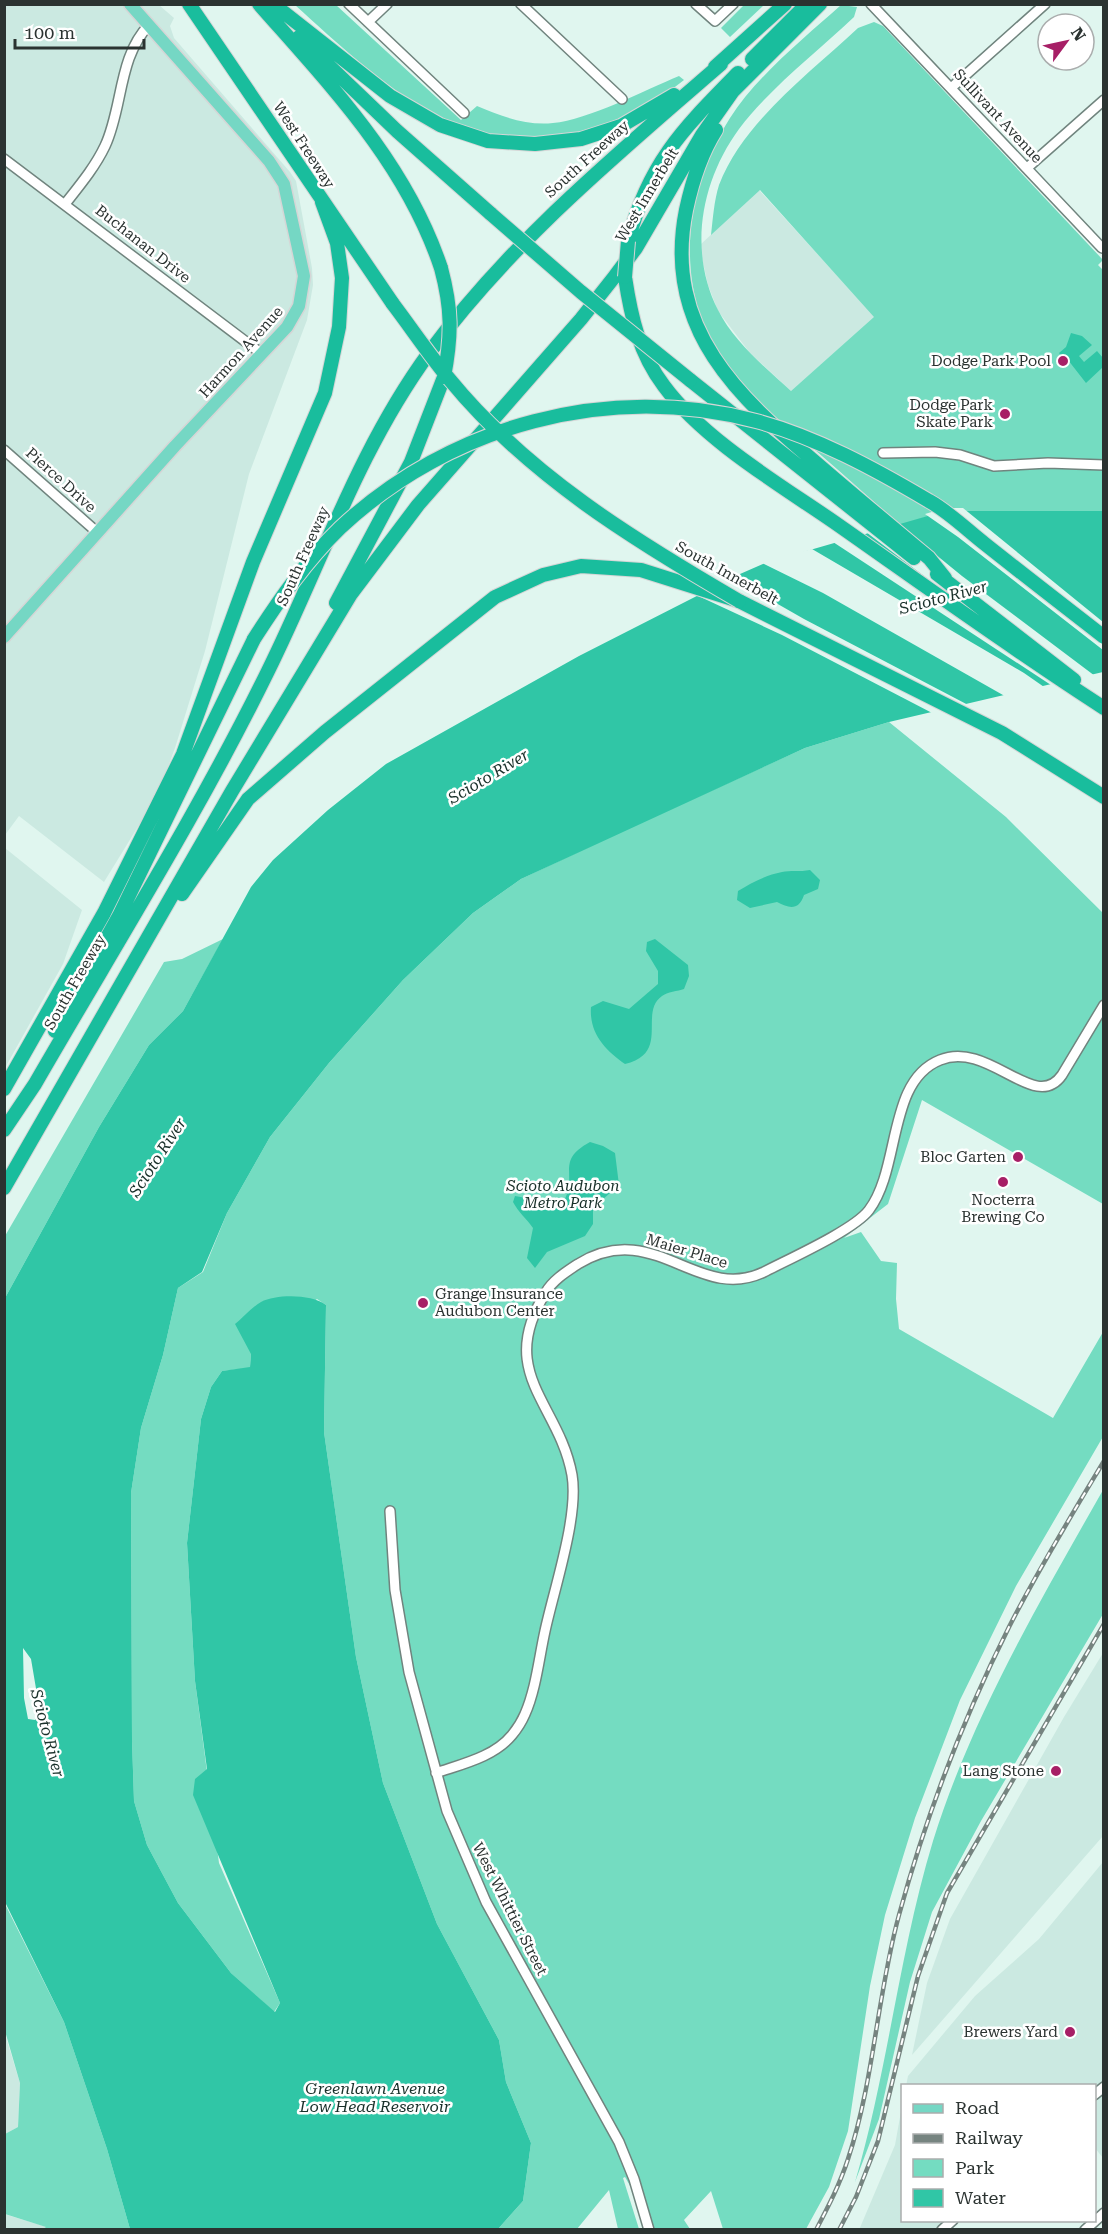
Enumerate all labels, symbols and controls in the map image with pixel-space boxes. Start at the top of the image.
scale bar [15,12,144,50]
north arrow [1036,12,1096,72]
text: 100 m [24,22,75,43]
text: N [1067,24,1089,44]
street label: Sullivant Avenue [950,65,1046,167]
street label: West Freeway [269,98,339,192]
street label: South Freeway [541,116,633,202]
street label: West Innerbelt [612,144,682,245]
street label: Buchanan Drive [92,201,194,287]
street label: Harmon Avenue [195,303,287,401]
place label: Dodge Park Pool [931,352,1051,370]
marker: Dodge Park Pool [1056,354,1070,368]
place label: Dodge Park Skate Park [909,396,993,431]
marker: Dodge Park Skate Park [998,407,1012,421]
street label: Pierce Drive [22,444,100,516]
street label: South Freeway [273,503,333,609]
street label: South Innerbelt [673,537,782,609]
water label: Scioto River [896,577,990,619]
water label: Scioto River [444,745,532,808]
street label: South Freeway [40,931,110,1033]
water label: Scioto River [124,1114,190,1201]
place label: Bloc Garten [920,1148,1006,1166]
marker: Bloc Garten [1011,1150,1025,1164]
marker: Nocterra Brewing Co [996,1175,1010,1189]
park label: Scioto Audubon Metro Park [506,1177,619,1212]
place label: Nocterra Brewing Co [961,1191,1045,1226]
street label: Maier Place [644,1230,730,1272]
place label: Grange Insurance Audubon Center [435,1285,563,1320]
marker: Grange Insurance Audubon Center [416,1296,430,1310]
water label: Scioto River [26,1686,68,1780]
place label: Lang Stone [963,1762,1044,1780]
marker: Lang Stone [1049,1764,1063,1778]
street label: West Whittier Street [469,1840,551,1979]
place label: Brewers Yard [964,2023,1058,2041]
marker: Brewers Yard [1063,2025,1077,2039]
water label: Greenlawn Avenue Low Head Reservoir [299,2079,451,2116]
legend [901,2084,1096,2222]
text: Road [955,2097,1000,2118]
text: Railway [955,2127,1023,2148]
text: Park [955,2157,995,2178]
text: Water [955,2187,1006,2208]

